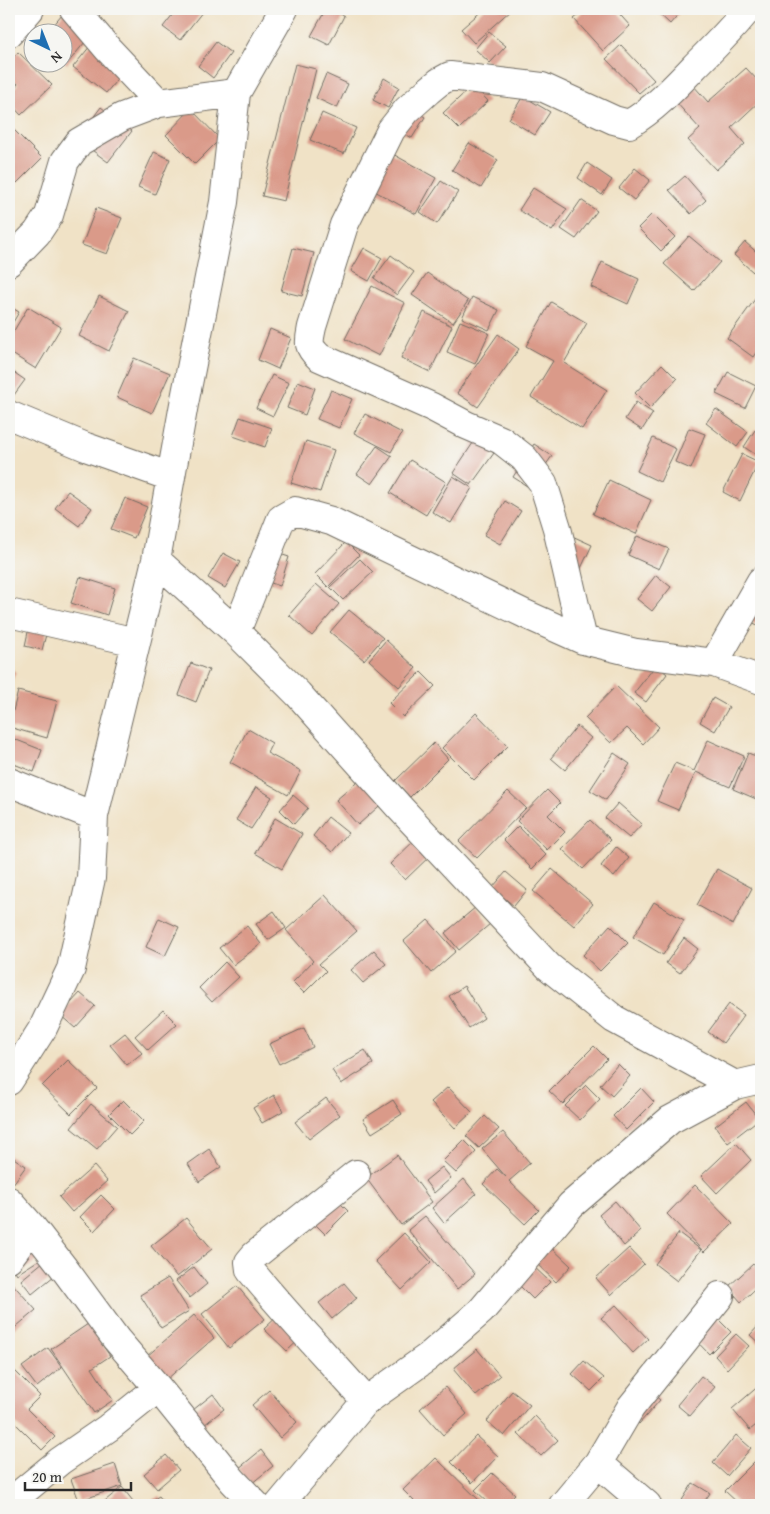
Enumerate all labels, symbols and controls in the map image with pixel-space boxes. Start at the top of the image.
north arrow [22,22,72,72]
text: N [46,47,67,68]
scale bar [25,1459,131,1491]
text: 20 m [32,1466,63,1487]

